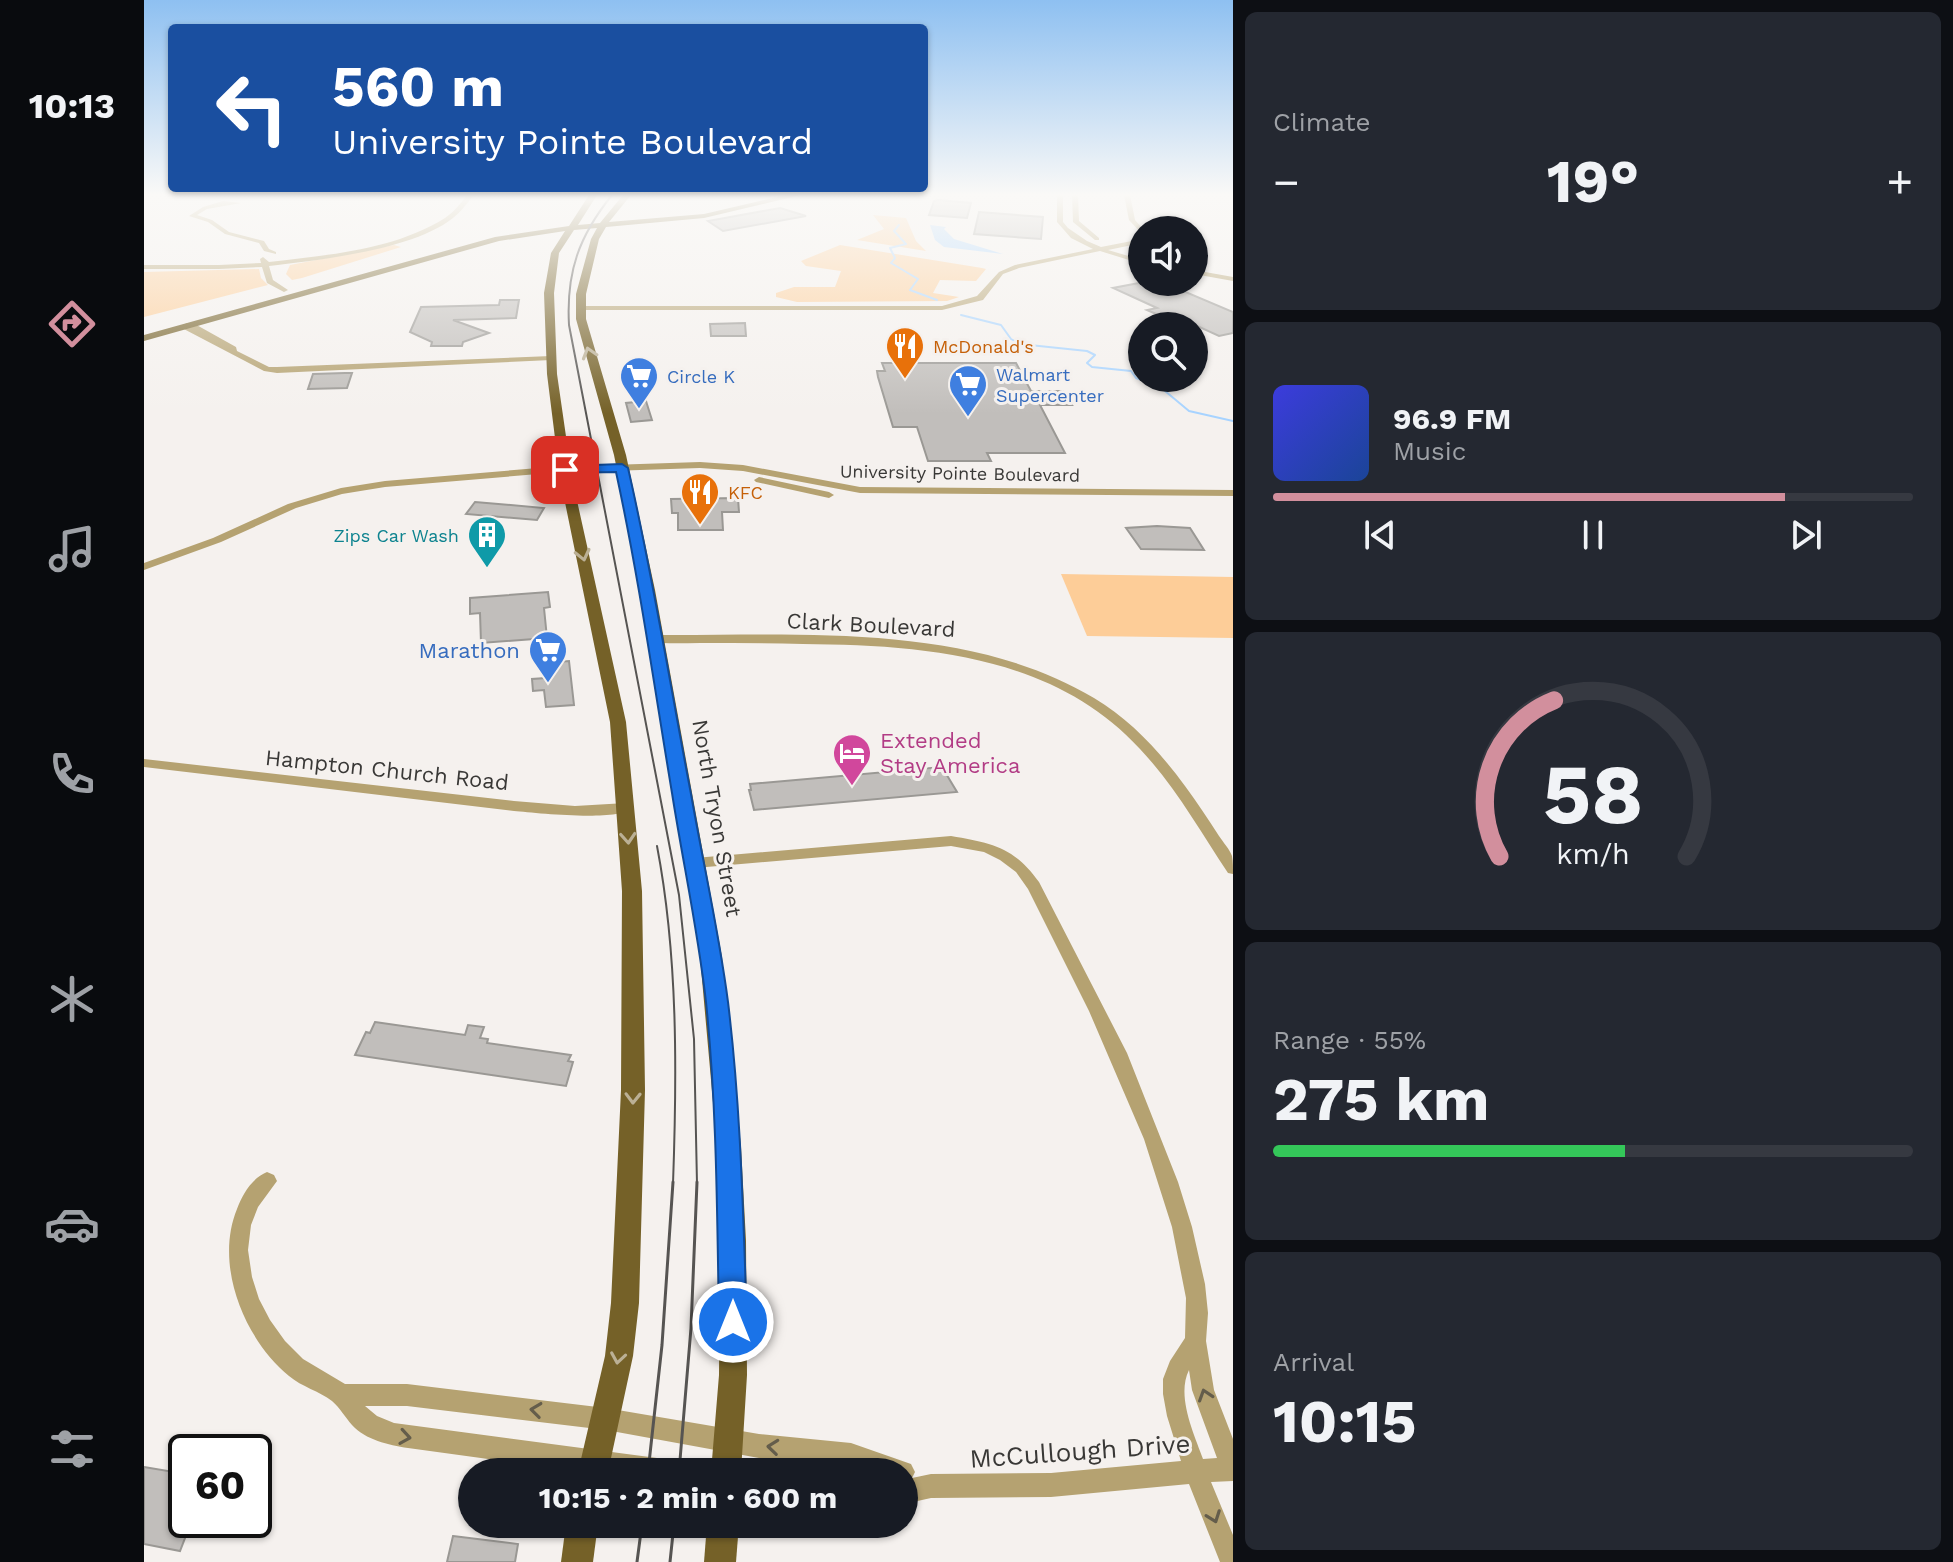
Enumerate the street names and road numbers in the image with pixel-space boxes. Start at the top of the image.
street label: University Pointe Boulevard [840,460,1080,486]
street label: Clark Boulevard [786,608,956,642]
street label: North Tryon Street [687,717,747,919]
street label: Hampton Church Road [264,745,510,795]
street label: McCullough Drive [969,1428,1191,1474]

